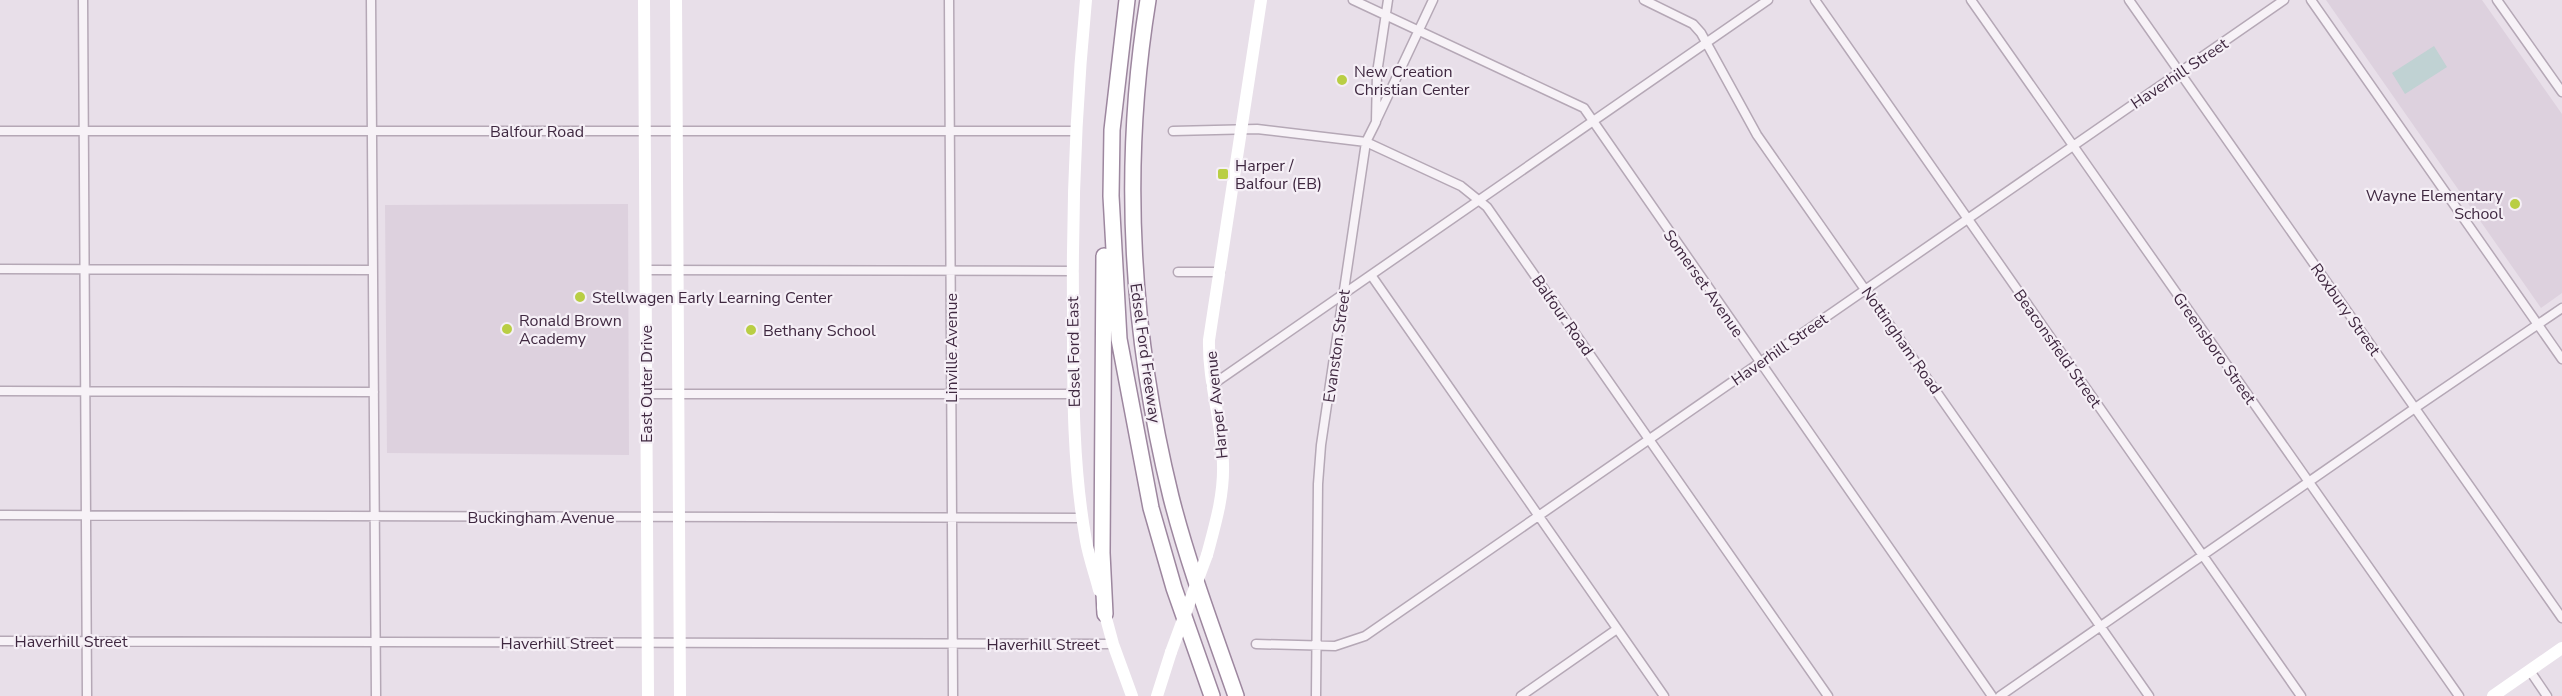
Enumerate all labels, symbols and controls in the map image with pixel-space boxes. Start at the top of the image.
street label: Haverhill Street [2127,33,2233,115]
place label: New Creation Christian Center [1354,61,1470,101]
marker: New Creation Christian Center [1335,73,1349,87]
street label: Balfour Road [490,121,584,143]
place label: Harper / Balfour (EB) [1235,155,1322,195]
marker: Harper / Balfour (EB) [1216,167,1230,181]
place label: Wayne Elementary School [2366,185,2504,225]
marker: Wayne Elementary School [2508,197,2522,211]
street label: Somerset Avenue [1658,225,1749,342]
street label: Roxbury Street [2305,259,2385,360]
street label: Balfour Road [1526,271,1598,360]
street label: Edsel Ford Freeway [1124,282,1166,425]
street label: Nottingham Road [1856,282,1946,399]
street label: Beaconsfield Street [2008,285,2107,413]
place label: Stellwagen Early Learning Center [592,287,833,309]
street label: Evanston Street [1318,288,1356,404]
street label: Greensboro Street [2167,288,2261,409]
marker: Stellwagen Early Learning Center [573,290,587,304]
street label: Linville Avenue [941,293,963,403]
street label: Edsel Ford East [1062,296,1086,408]
street label: Haverhill Street [1727,308,1832,391]
place label: Ronald Brown Academy [519,310,622,350]
place label: Bethany School [763,320,876,342]
marker: Ronald Brown Academy [500,322,514,336]
marker: Bethany School [744,323,758,337]
street label: East Outer Drive [636,325,658,443]
street label: Harper Avenue [1200,350,1234,460]
street label: Buckingham Avenue [467,507,615,529]
street label: Haverhill Street [15,631,128,653]
street label: Haverhill Street [501,633,614,655]
street label: Haverhill Street [987,634,1100,656]

